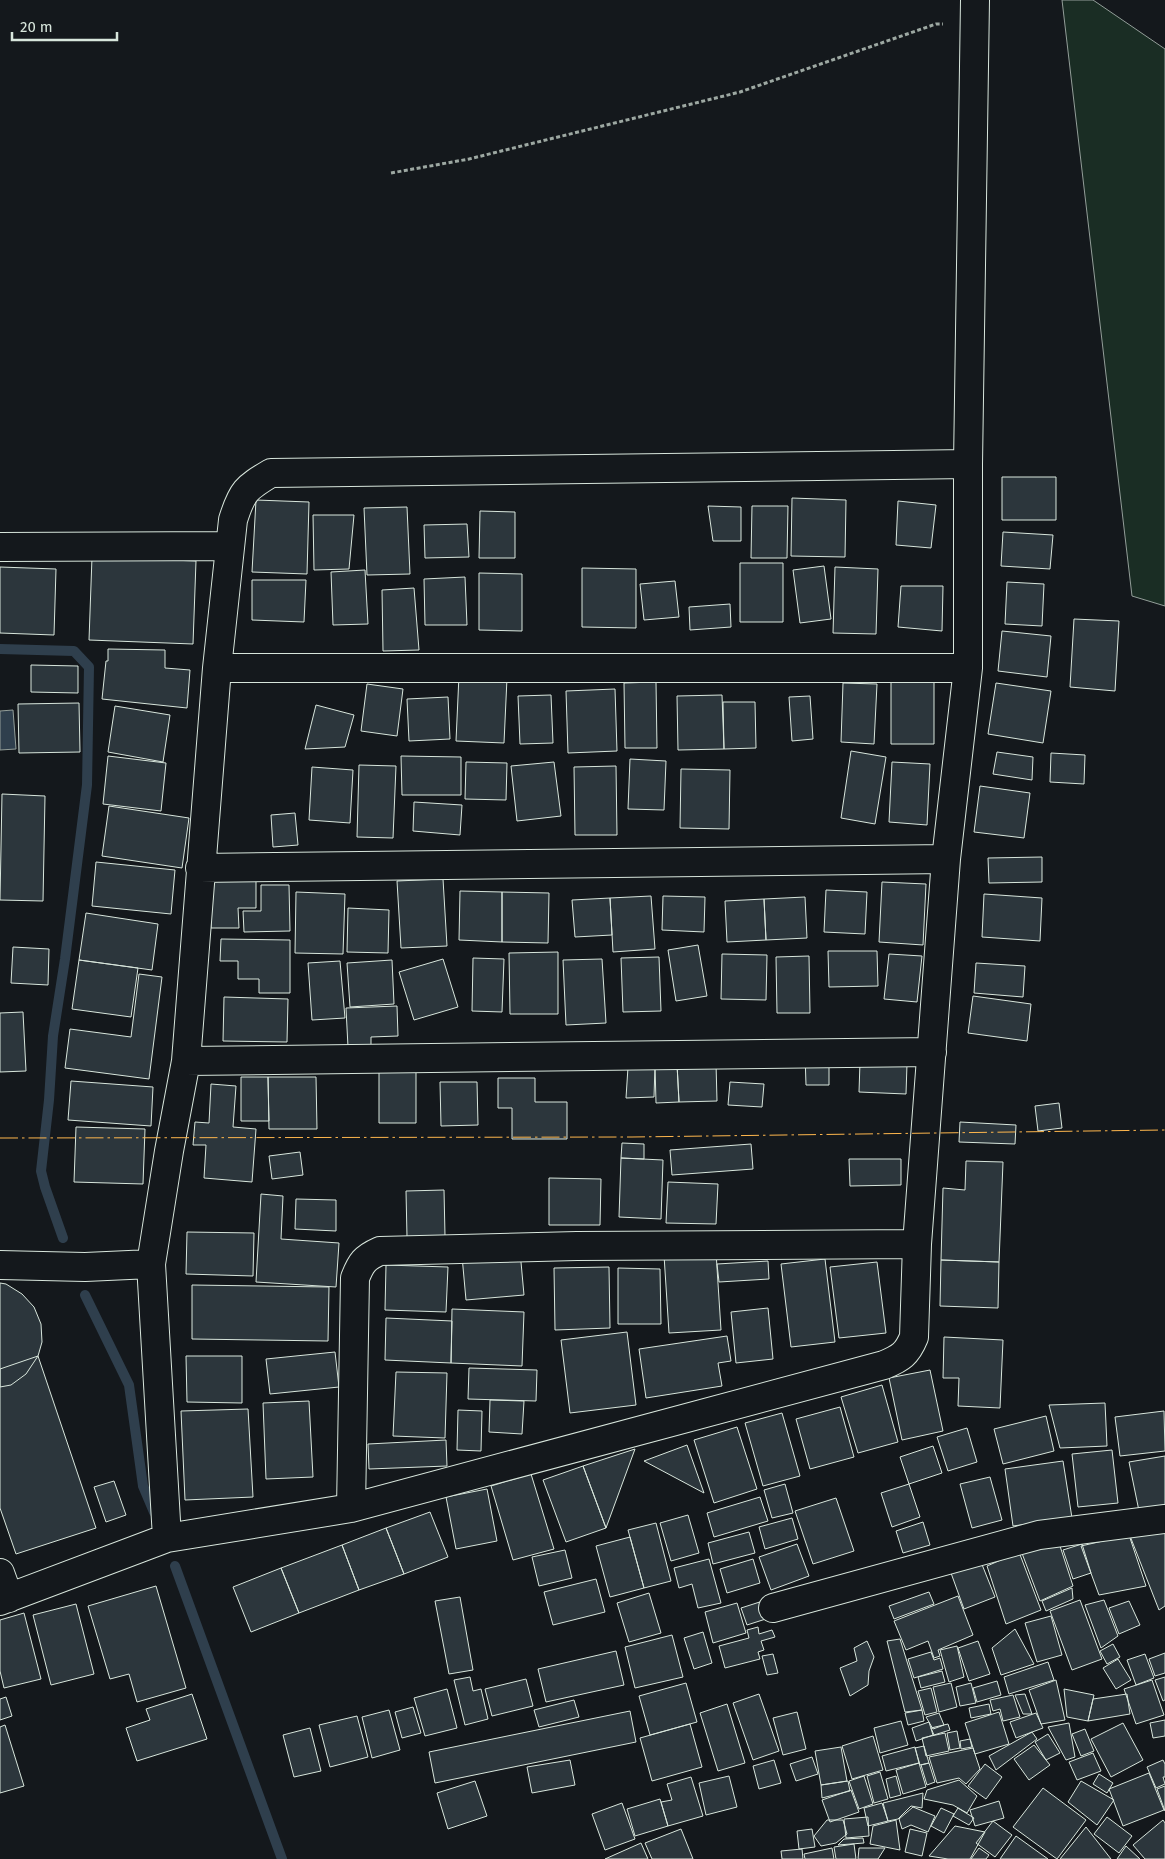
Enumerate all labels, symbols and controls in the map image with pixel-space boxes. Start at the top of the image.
scale bar [12,10,118,42]
text: 20 m [20,18,53,36]

